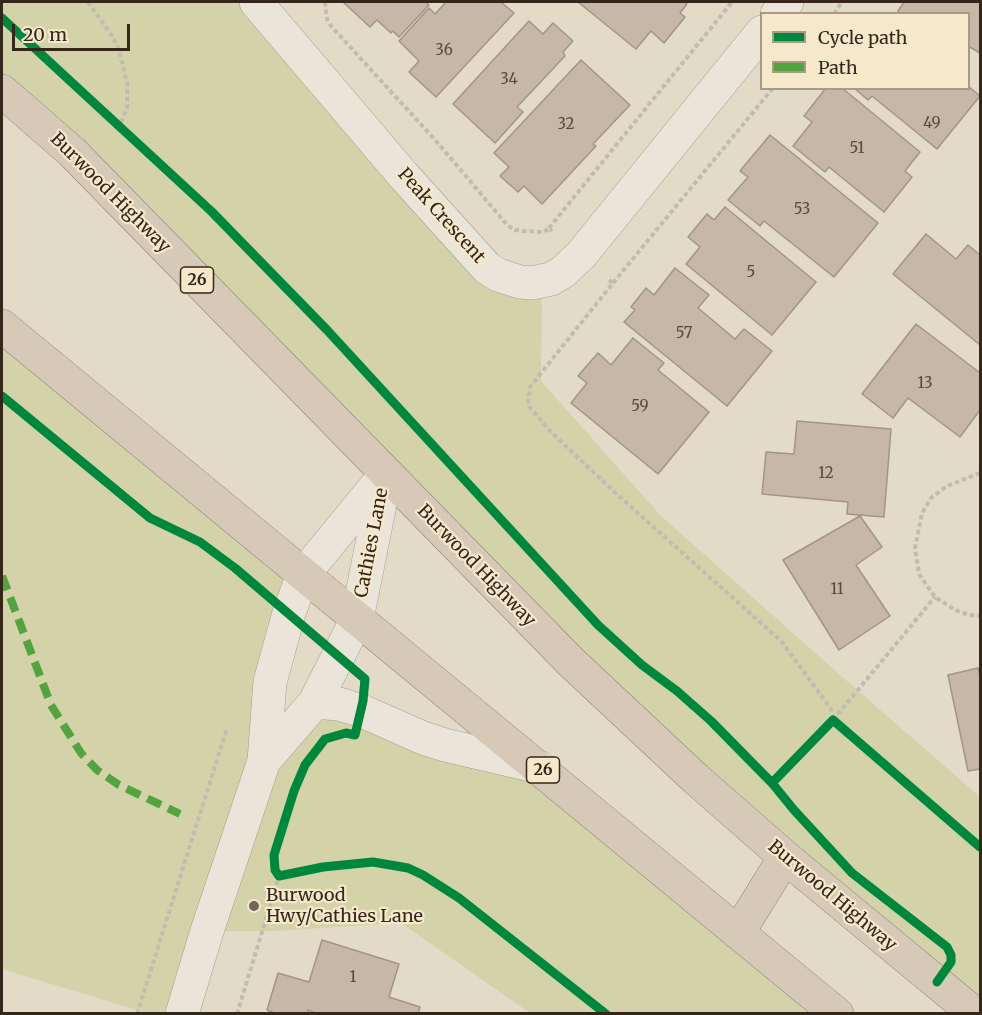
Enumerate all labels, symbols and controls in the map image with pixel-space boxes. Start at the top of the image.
scale bar [15,12,134,50]
legend [760,12,970,90]
text: 20 m [23,23,67,46]
text: Cycle path [818,26,907,49]
house number: 36 [435,42,453,60]
text: Path [818,56,858,79]
house number: 34 [500,71,518,89]
house number: 49 [923,115,941,133]
house number: 32 [557,116,575,134]
street label: Burwood Highway [45,128,175,258]
house number: 51 [850,140,864,158]
street label: Peak Crescent [393,164,489,268]
house number: 53 [794,201,810,219]
house number: 5 [747,264,755,282]
road number: 26 [180,267,214,293]
house number: 57 [676,325,692,343]
house number: 13 [918,375,932,393]
house number: 59 [631,398,649,416]
house number: 12 [818,465,834,483]
street label: Cathies Lane [351,486,393,600]
street label: Burwood Highway [412,501,540,631]
house number: 11 [830,581,844,599]
road number: 26 [526,757,560,783]
street label: Burwood Highway [763,836,901,956]
place label: Burwood Hwy/Cathies Lane [266,885,423,928]
marker: Burwood Hwy/Cathies Lane [247,899,261,913]
house number: 1 [350,969,356,987]

